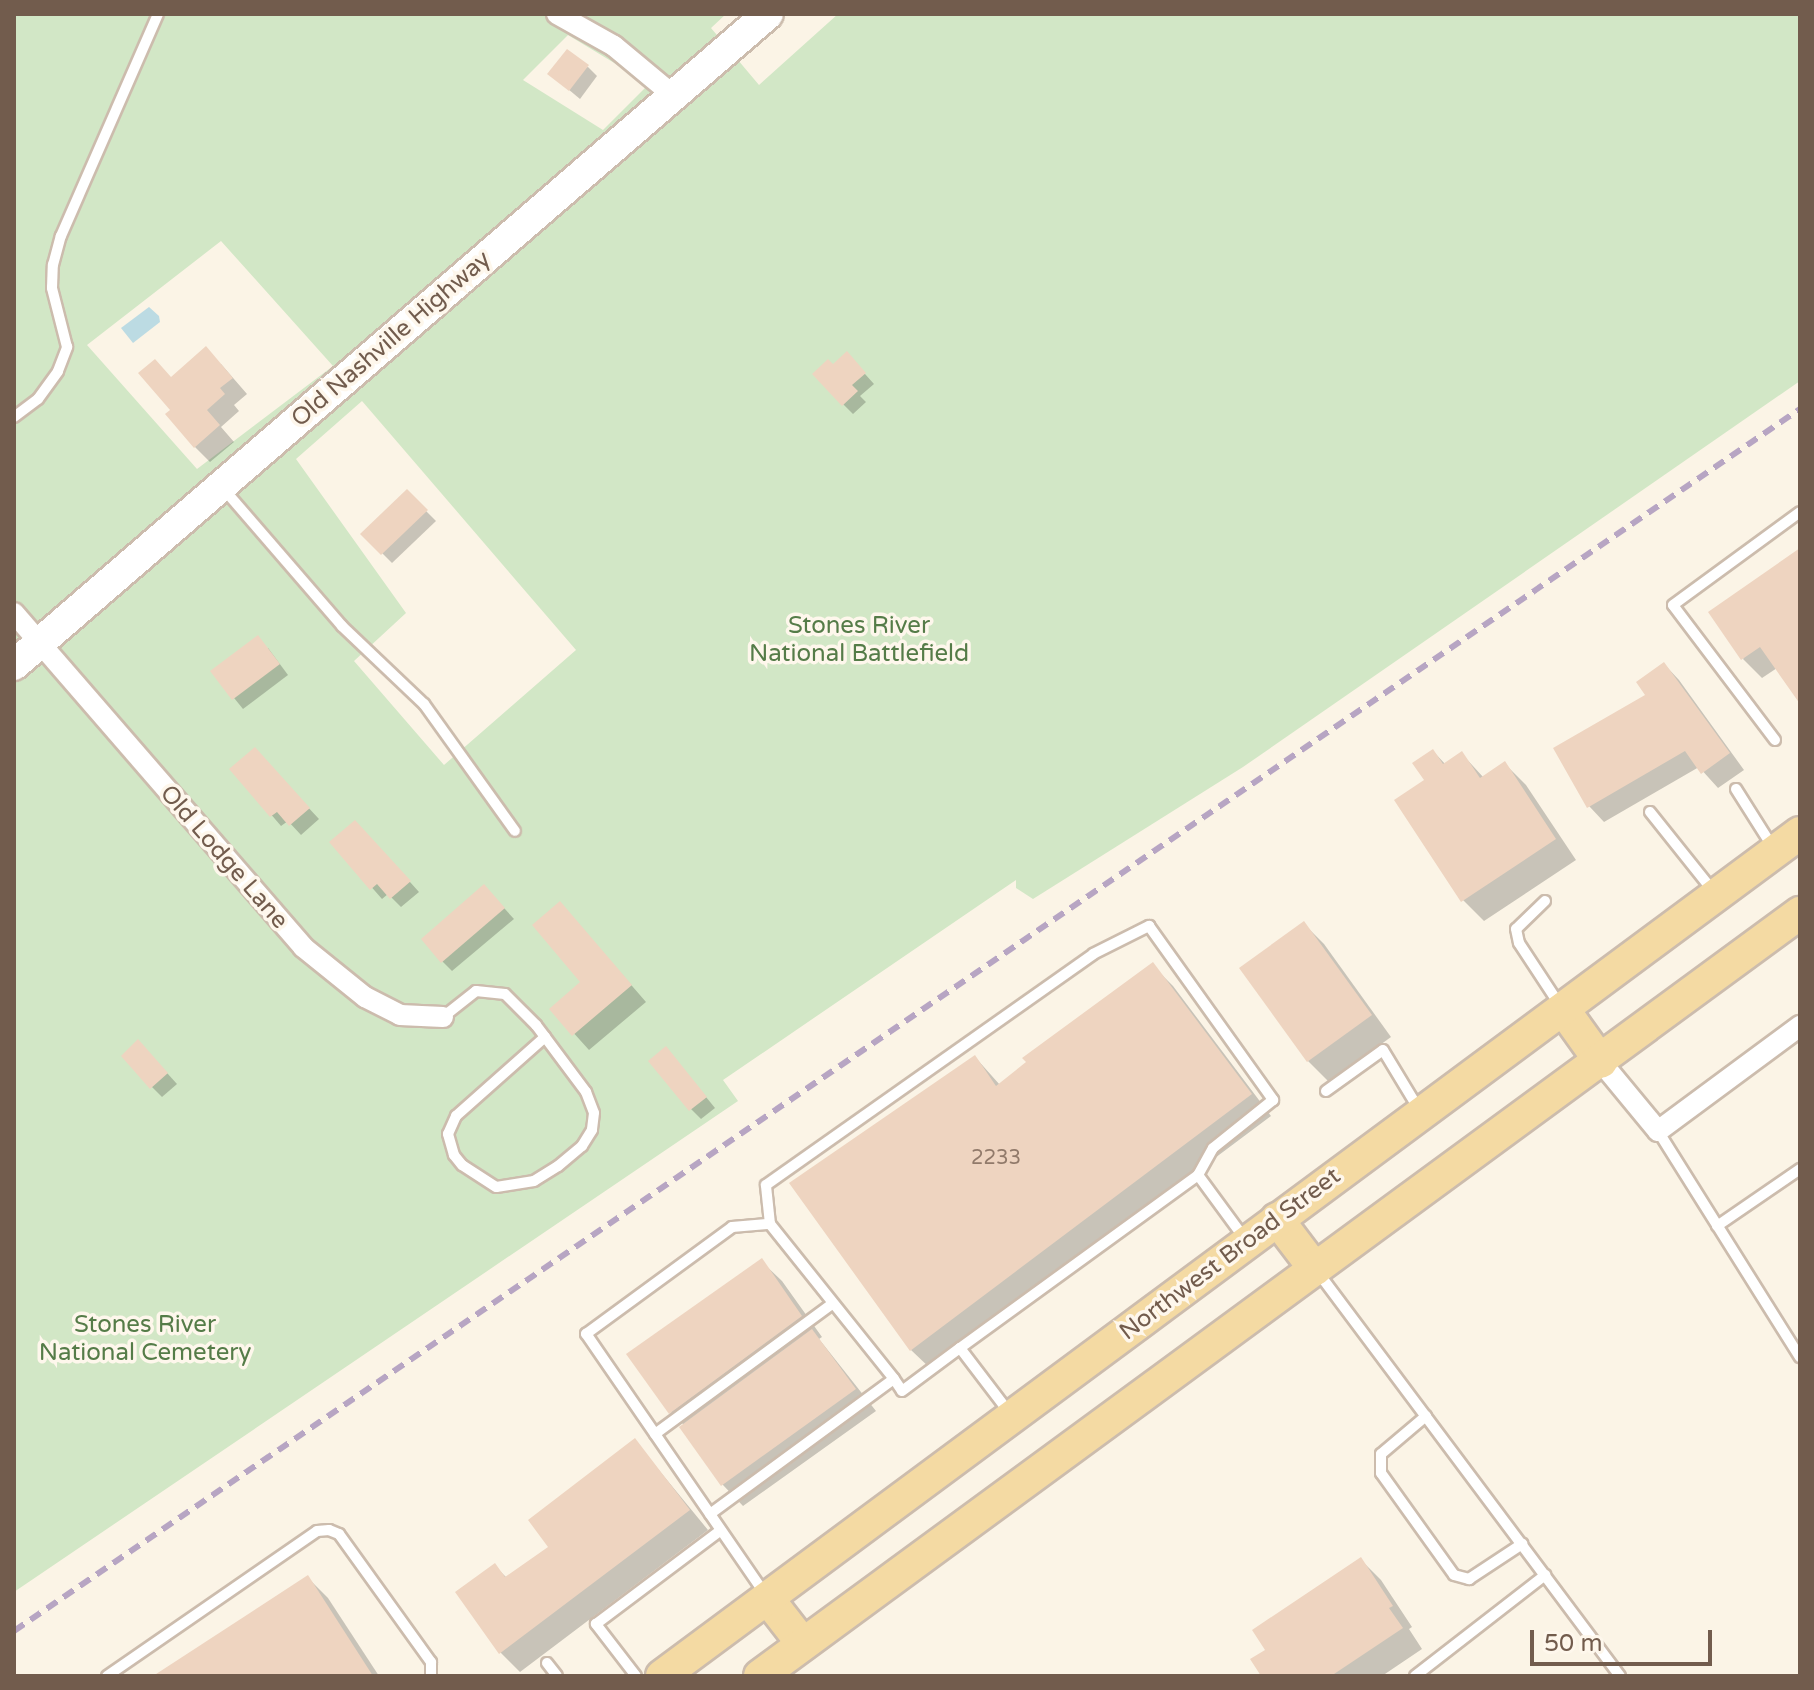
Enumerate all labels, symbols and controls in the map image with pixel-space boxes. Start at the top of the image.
street label: Old Nashville Highway [286,245,496,433]
park label: Stones River National Battlefield [749,612,969,668]
street label: Old Lodge Lane [154,779,294,935]
house number: 2233 [971,1146,1021,1170]
street label: Northwest Broad Street [1114,1162,1346,1346]
park label: Stones River National Cemetery [39,1311,251,1367]
scale bar [1534,1614,1716,1664]
text: 50 m [1544,1629,1602,1658]

